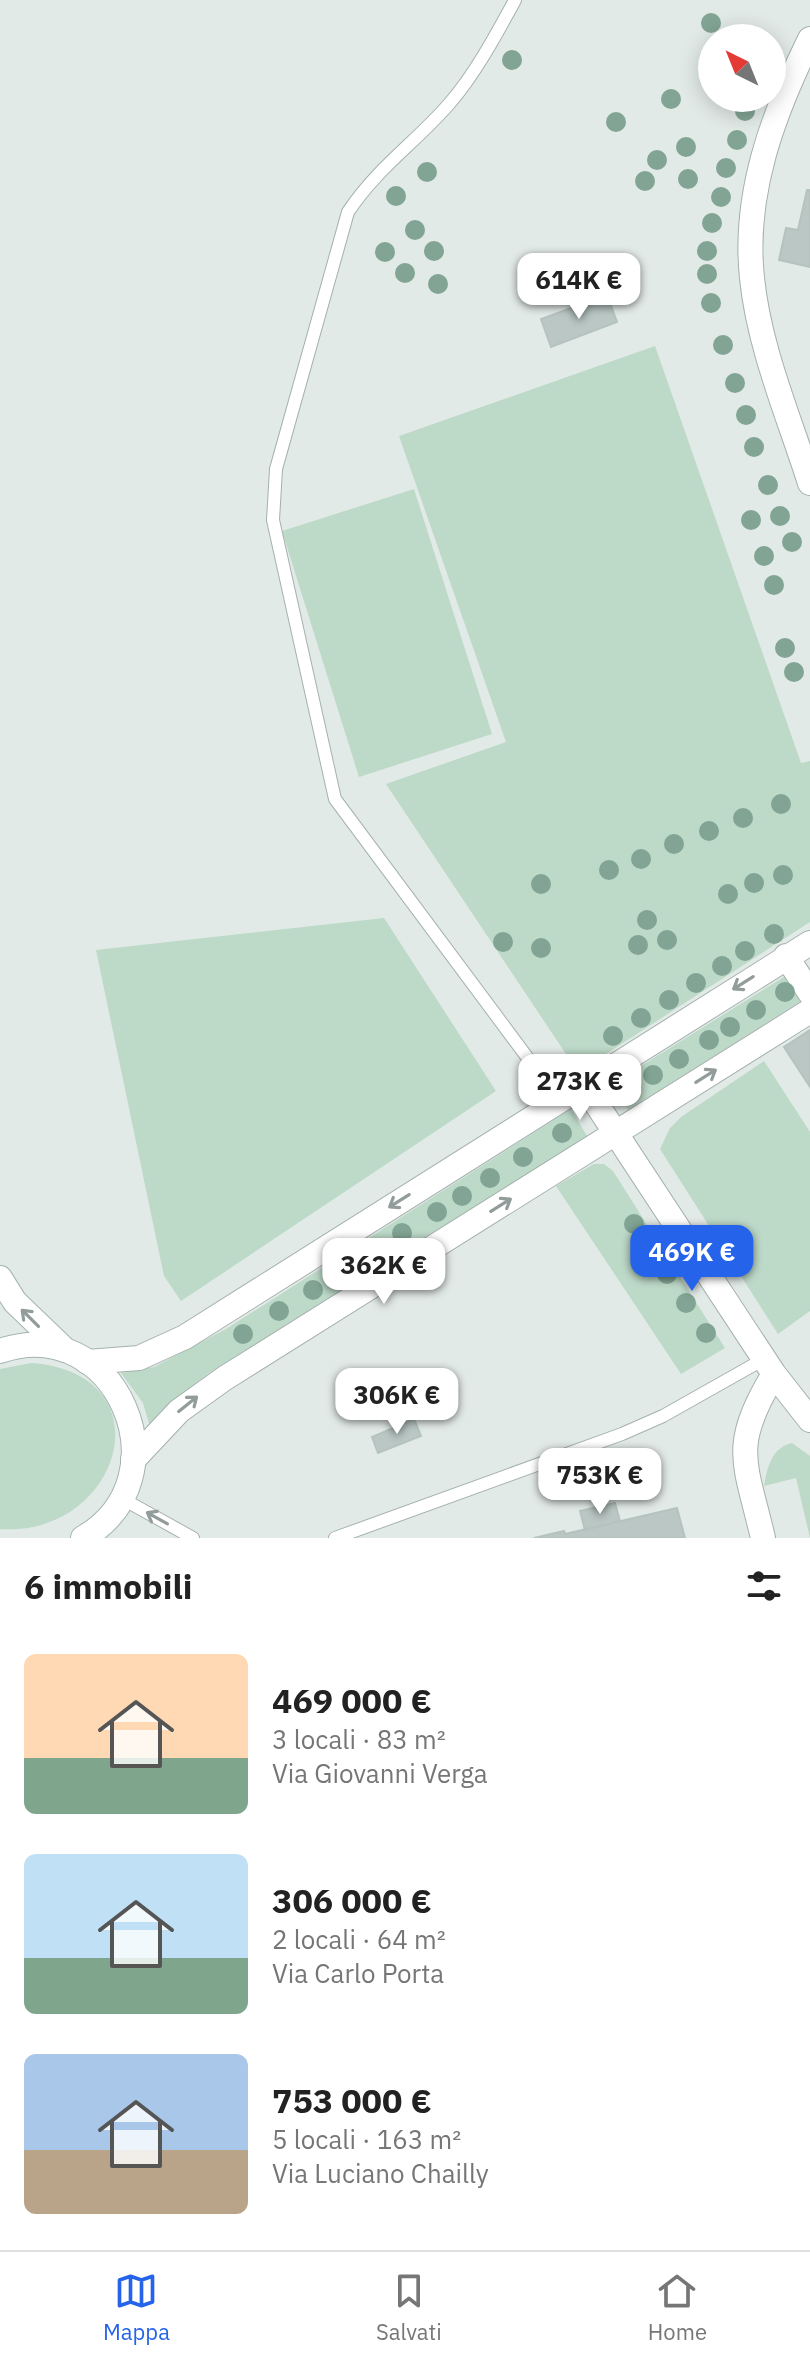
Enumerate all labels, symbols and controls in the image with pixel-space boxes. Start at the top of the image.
north arrow [698,24,786,112]
map controls [698,24,786,112]
pin: 614K € [514,253,644,321]
text: 614K € [535,262,623,296]
one-way arrow [733,975,755,992]
pin: 273K € [515,1054,645,1122]
text: 273K € [536,1063,624,1097]
one-way arrow [694,1067,717,1083]
one-way arrow [389,1193,411,1210]
one-way arrow [489,1196,512,1212]
pin: 469K € [627,1225,757,1293]
text: 469K € [648,1234,736,1268]
pin: 362K € [319,1238,449,1306]
text: 362K € [340,1247,428,1281]
one-way arrow [21,1309,40,1328]
pin: 306K € [332,1368,462,1436]
text: 306K € [353,1377,441,1411]
one-way arrow [177,1396,198,1413]
pin: 753K € [535,1448,665,1516]
text: 753K € [556,1457,644,1491]
one-way arrow [146,1510,169,1526]
text: 6 immobili [24,1564,193,1608]
icon: filters [742,1564,786,1608]
text: 469 000 € [272,1678,432,1722]
icon: home [88,1686,184,1782]
text: 3 locali · 83 m² [272,1722,446,1756]
text: Via Giovanni Verga [272,1756,488,1790]
text: 306 000 € [272,1878,432,1922]
icon: home [88,1886,184,1982]
text: 2 locali · 64 m² [272,1922,446,1956]
text: Via Carlo Porta [272,1956,444,1990]
text: 753 000 € [272,2078,432,2122]
icon: home [88,2086,184,2182]
text: 5 locali · 163 m² [272,2122,461,2156]
text: Via Luciano Chailly [272,2156,489,2190]
tab: Mappa [103,2269,170,2346]
tab: Salvati [376,2269,442,2346]
tab: Home [648,2269,707,2346]

